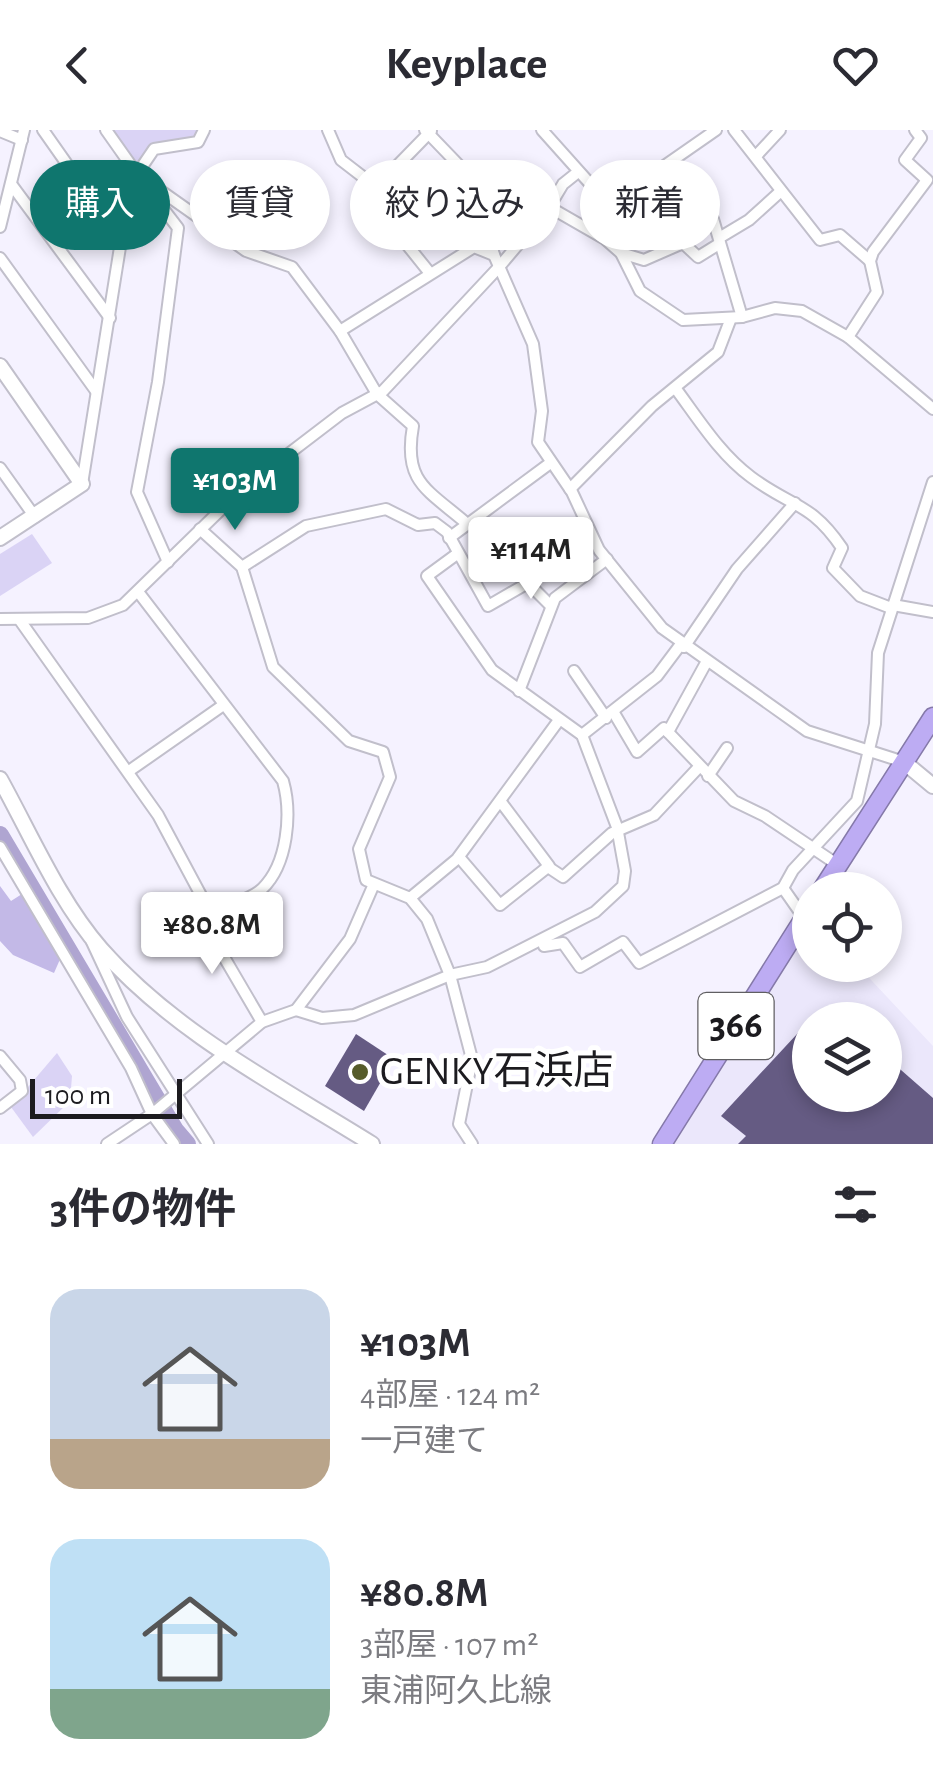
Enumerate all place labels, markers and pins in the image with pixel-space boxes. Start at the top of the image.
pin: ¥103M [165,448,305,533]
pin: ¥114M [461,517,601,602]
pin: ¥80.8M [131,892,293,977]
place label: GENKY石浜店 [380,1050,614,1092]
marker: GENKY石浜店 [349,1061,371,1083]

